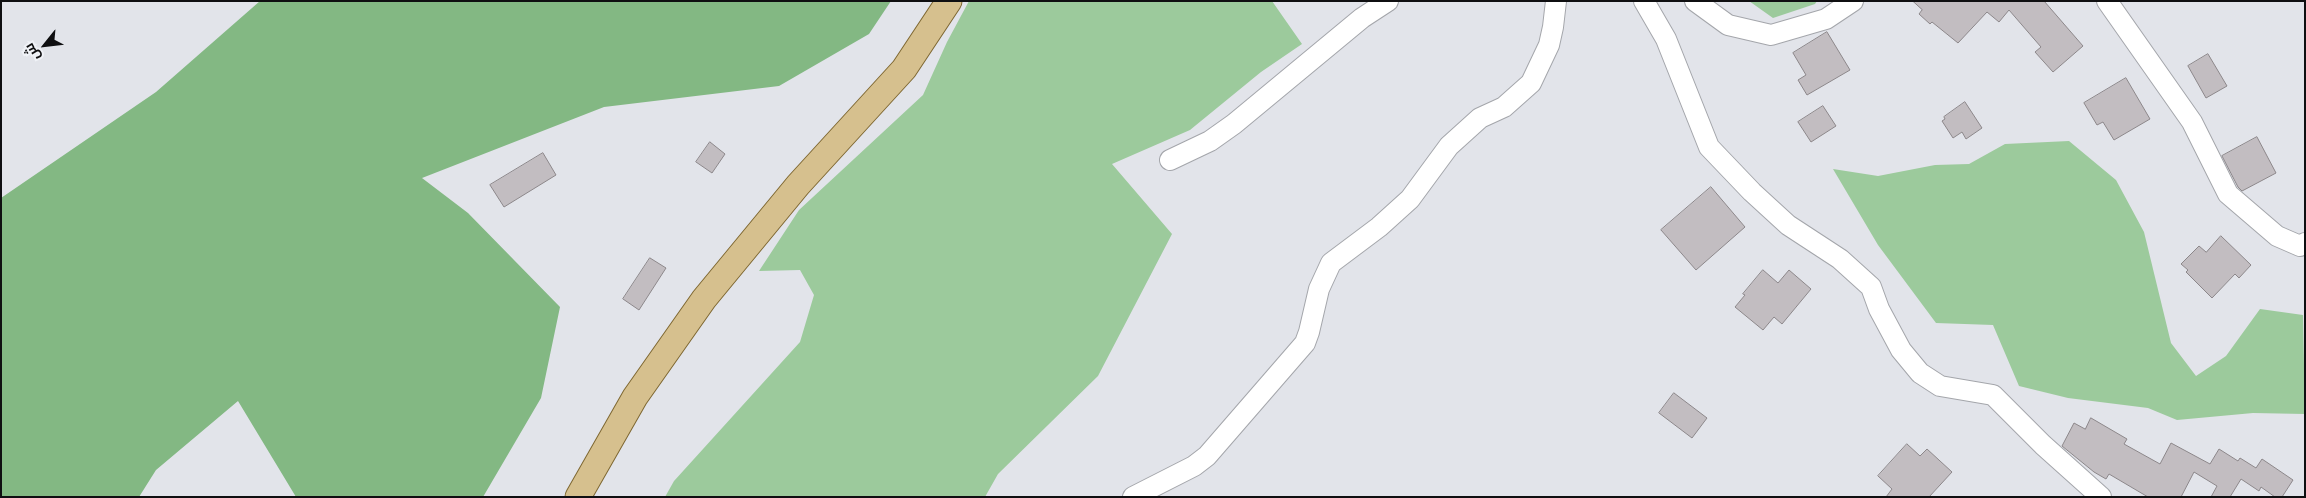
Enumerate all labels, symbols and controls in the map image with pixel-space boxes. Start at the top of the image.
north arrow [20,20,70,70]
text: ش [21,41,43,64]

